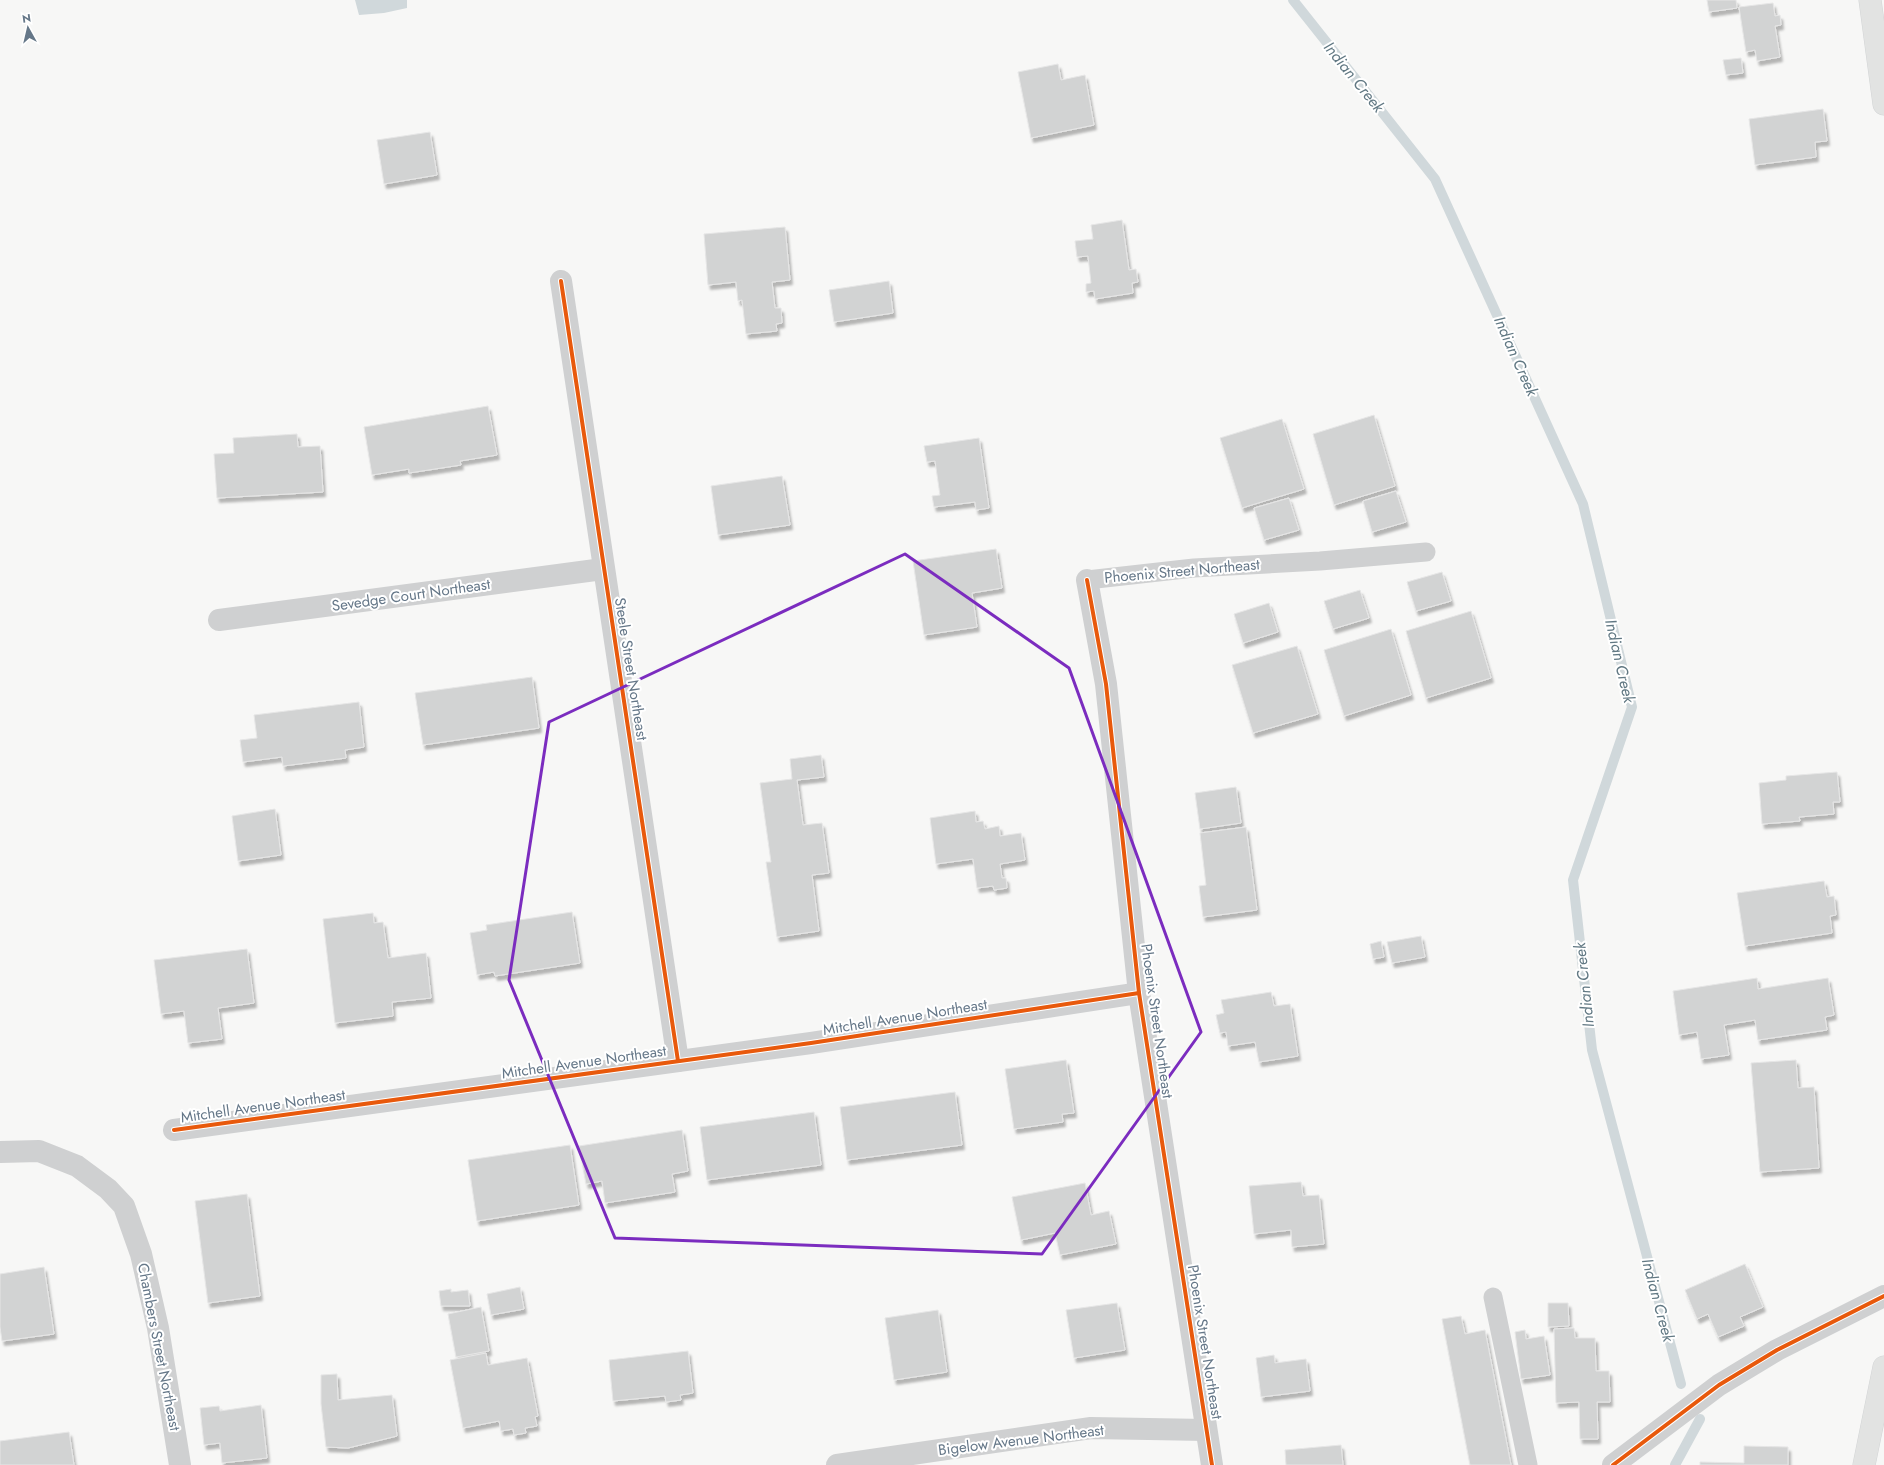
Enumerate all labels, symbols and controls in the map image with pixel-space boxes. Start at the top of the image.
north arrow [8,8,48,48]
text: N [21,10,32,27]
water label: Indian Creek [1318,37,1390,118]
water label: Indian Creek [1488,312,1544,401]
street label: Phoenix Street Northeast [1103,553,1261,589]
street label: Sevedge Court Northeast [330,573,492,617]
street label: Steele Street Northeast [609,596,653,742]
water label: Indian Creek [1599,617,1641,706]
water label: Indian Creek [1568,940,1600,1029]
street label: Phoenix Street Northeast [1135,942,1179,1100]
street label: Mitchell Avenue Northeast [821,993,989,1041]
street label: Mitchell Avenue Northeast [500,1039,668,1084]
street label: Mitchell Avenue Northeast [179,1083,347,1128]
water label: Indian Creek [1636,1256,1680,1345]
street label: Chambers Street Northeast [132,1261,186,1433]
street label: Phoenix Street Northeast [1182,1263,1228,1421]
street label: Bigelow Avenue Northeast [937,1419,1106,1461]

